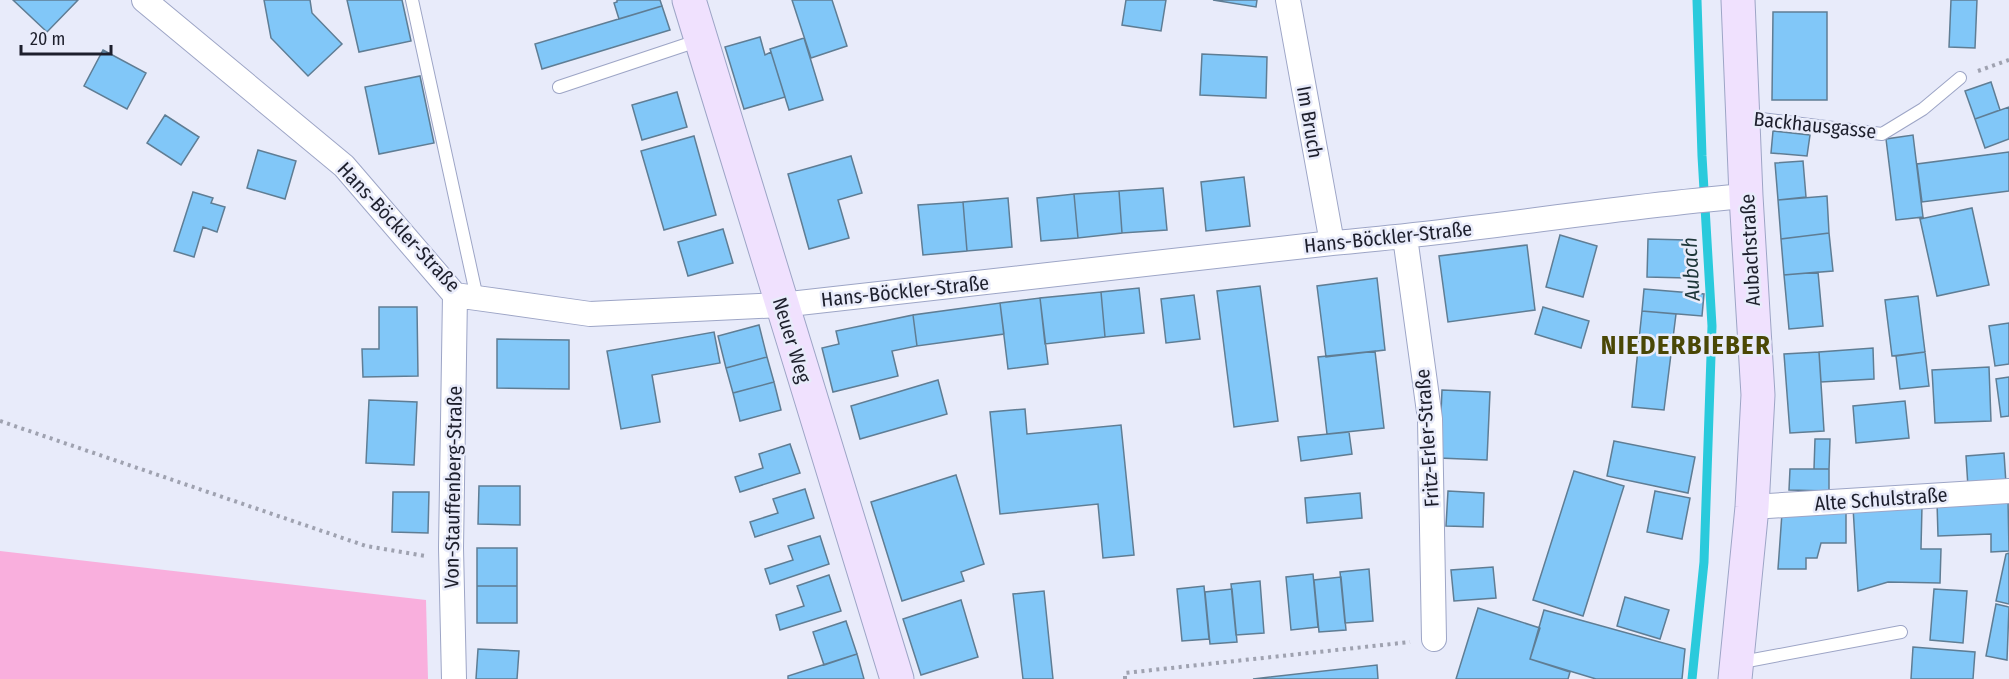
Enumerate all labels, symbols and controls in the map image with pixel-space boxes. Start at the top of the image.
scale bar [21,18,111,56]
text: 20 m [30,28,65,50]
street label: Im Bruch [1292,84,1328,160]
street label: Backhausgasse [1752,107,1878,143]
street label: Hans-Böckler-Straße [333,157,465,297]
street label: Aubachstraße [1735,193,1765,307]
street label: Hans-Böckler-Straße [1303,216,1473,258]
water label: Aubach [1676,237,1706,302]
street label: Hans-Böckler-Straße [820,270,990,312]
street label: Neuer Weg [768,294,817,386]
district label: NIEDERBIEBER [1601,330,1771,361]
street label: Fritz-Erler-Straße [1410,368,1444,508]
street label: Von-Stauffenberg-Straße [439,386,467,588]
street label: Alte Schulstraße [1814,482,1948,516]

